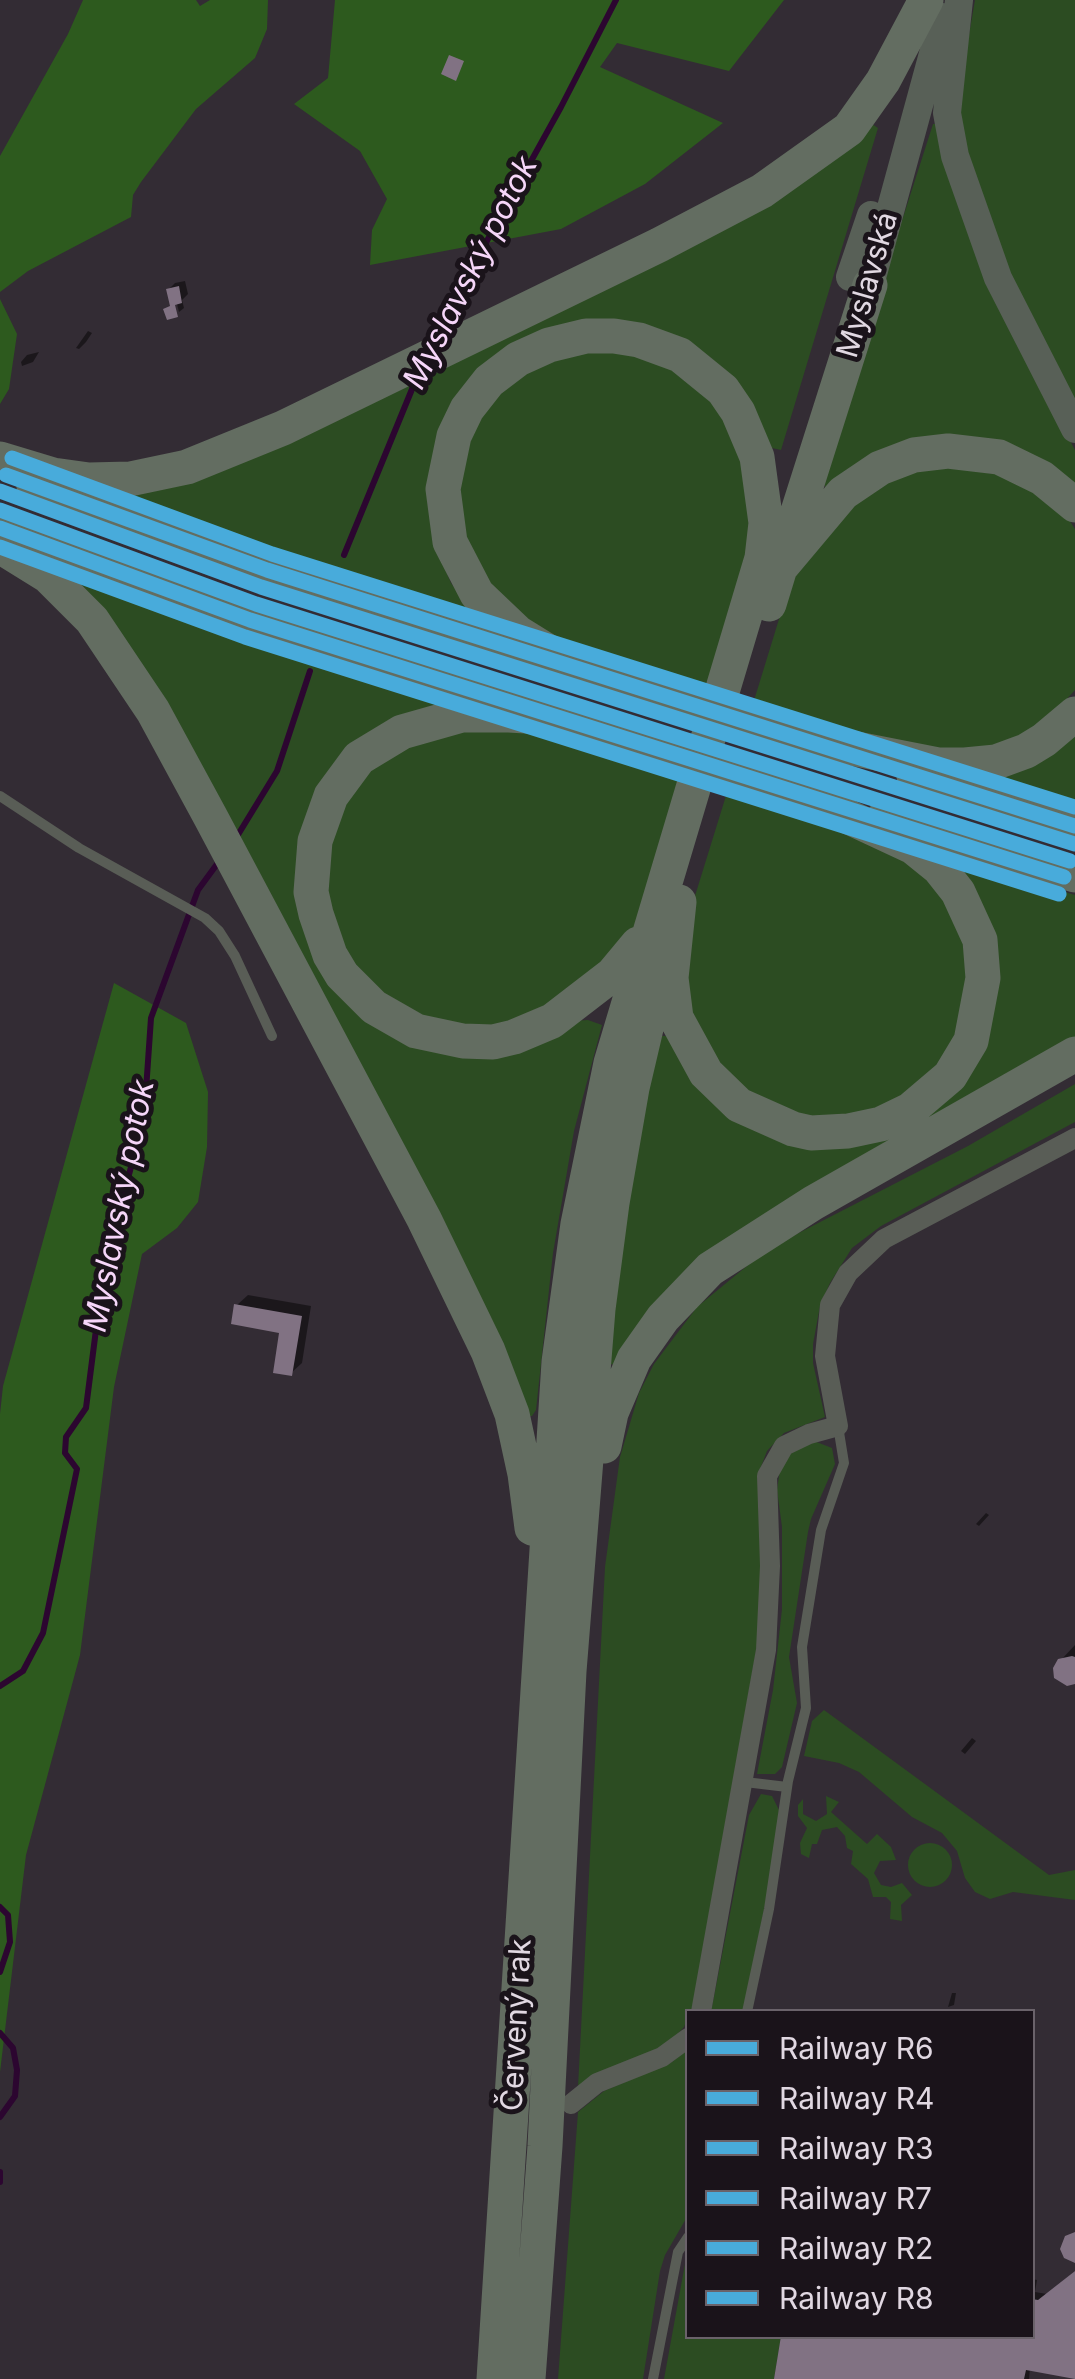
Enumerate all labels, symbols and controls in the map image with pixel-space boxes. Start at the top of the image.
water label: Myslavský potok [396,150,546,396]
street label: Myslavská [830,208,906,362]
water label: Myslavský potok [77,1077,163,1335]
street label: Červený rak [495,1938,539,2112]
legend [685,2009,1035,2339]
text: Railway R6 [779,2030,934,2066]
text: Railway R4 [779,2080,934,2116]
text: Railway R3 [779,2130,934,2166]
text: Railway R7 [779,2180,932,2216]
text: Railway R2 [779,2230,933,2266]
text: Railway R8 [779,2280,934,2316]

